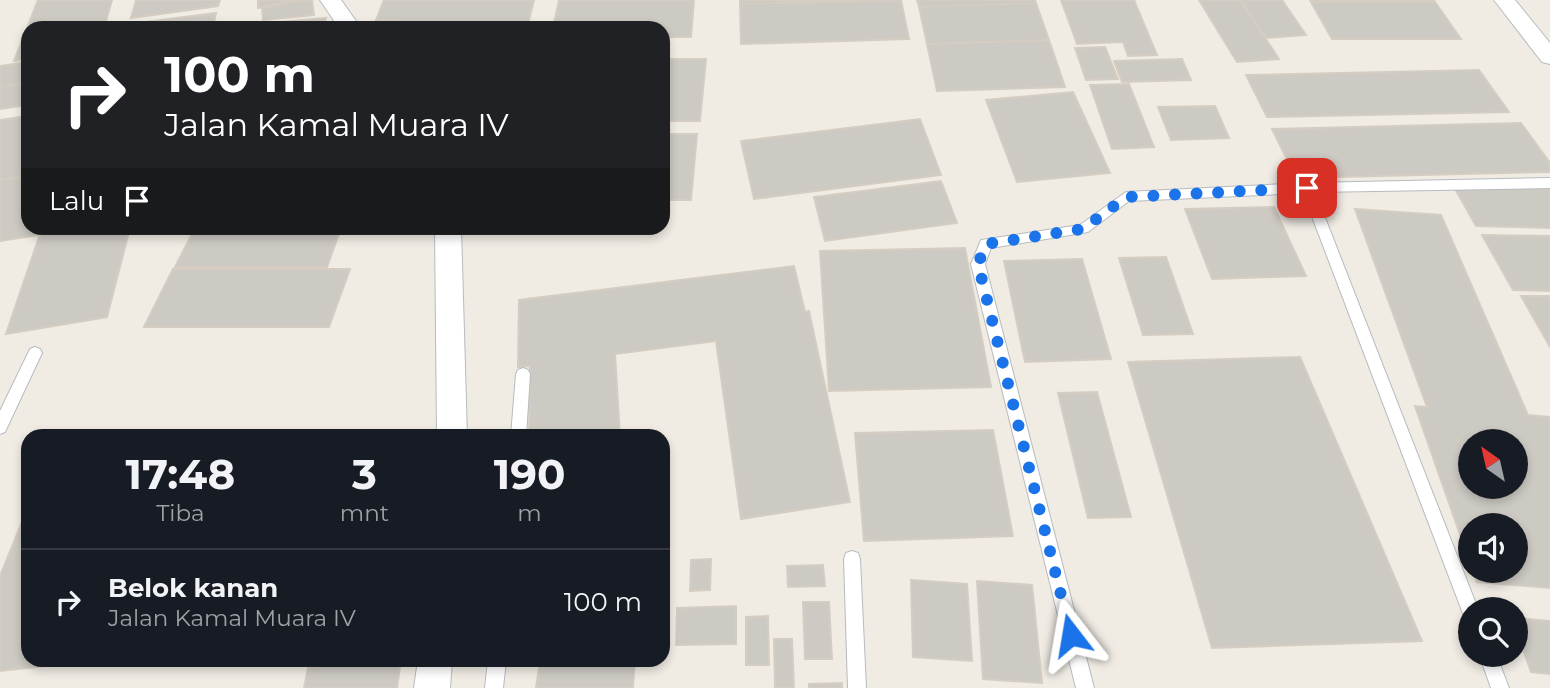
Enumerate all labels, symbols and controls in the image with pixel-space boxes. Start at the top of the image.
text: 100 m [164,45,315,104]
icon: right [49,49,140,140]
text: Jalan Kamal Muara IV [164,105,509,144]
pin [1277,158,1337,218]
icon: arrive [1288,169,1326,207]
icon: arrive [118,182,156,220]
text: Lalu [49,185,104,217]
north arrow [1458,429,1528,499]
map controls [1458,429,1528,667]
text: 17:48 [126,448,235,500]
text: 3 [352,448,377,500]
text: 190 [494,448,565,500]
text: Tiba [156,499,205,527]
text: mnt [340,499,389,527]
text: m [517,499,542,527]
button: sound [1458,513,1528,583]
text: Belok kanan [108,572,278,604]
icon: right [49,583,87,621]
text: 100 m [564,586,642,618]
button: search [1458,597,1528,667]
position arrow [1034,598,1108,672]
text: Jalan Kamal Muara IV [108,604,356,632]

